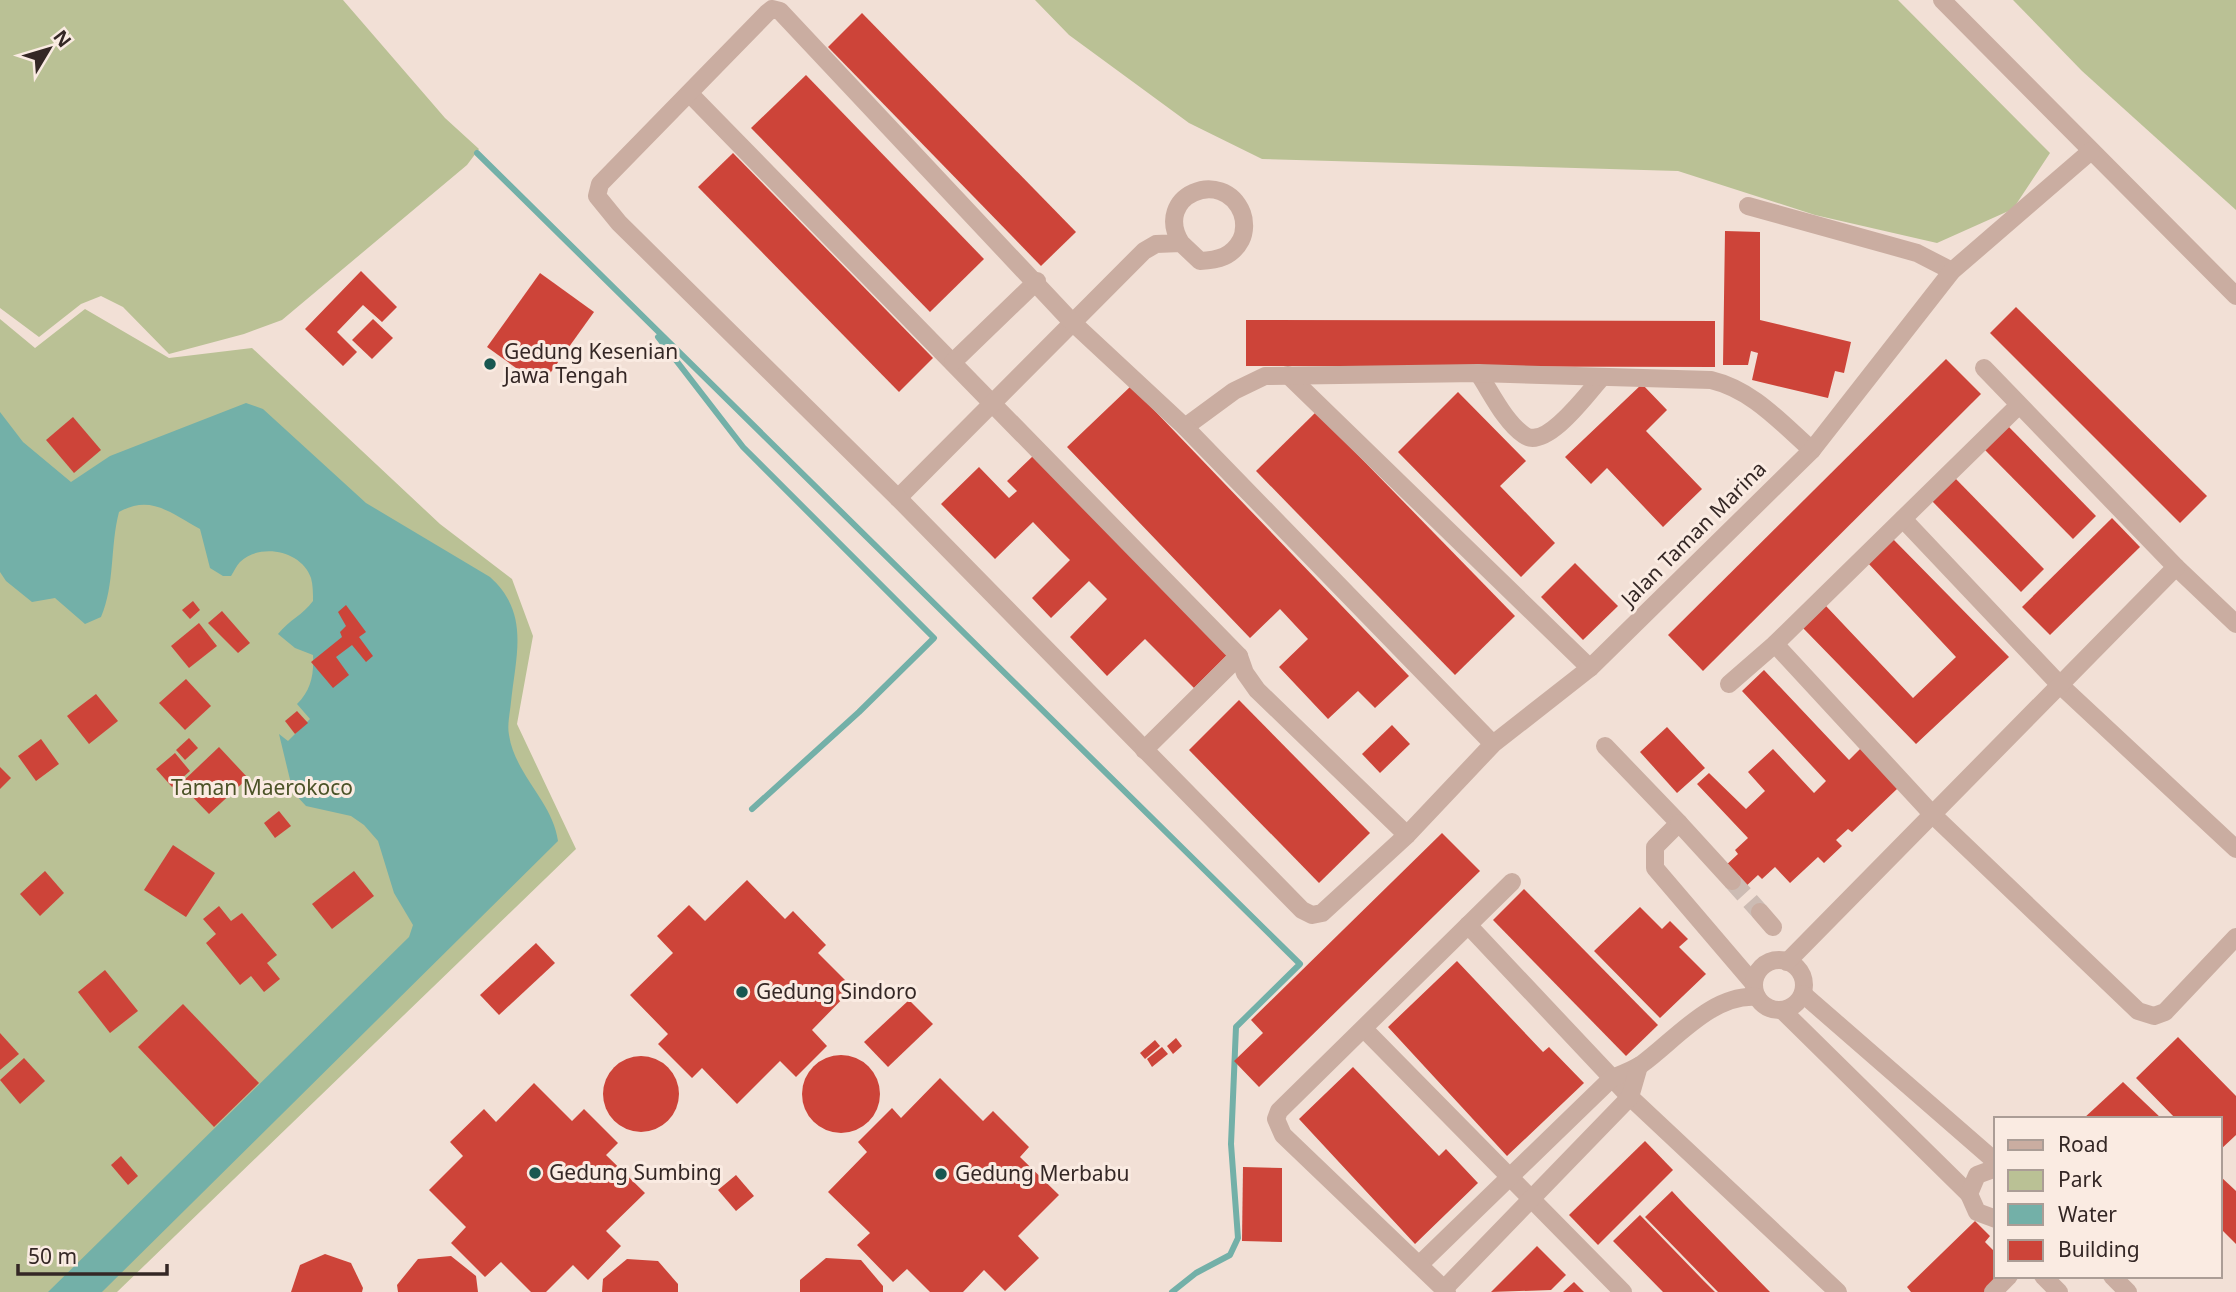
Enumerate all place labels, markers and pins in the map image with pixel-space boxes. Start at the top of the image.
place label: Gedung Kesenian Jawa Tengah [502,337,678,389]
marker: Gedung Kesenian Jawa Tengah [482,356,498,372]
place label: Gedung Sindoro [756,977,917,1005]
marker: Gedung Sindoro [734,984,750,1000]
place label: Gedung Sumbing [549,1158,722,1186]
place label: Gedung Merbabu [955,1159,1130,1187]
marker: Gedung Sumbing [527,1165,543,1181]
marker: Gedung Merbabu [933,1166,949,1182]

